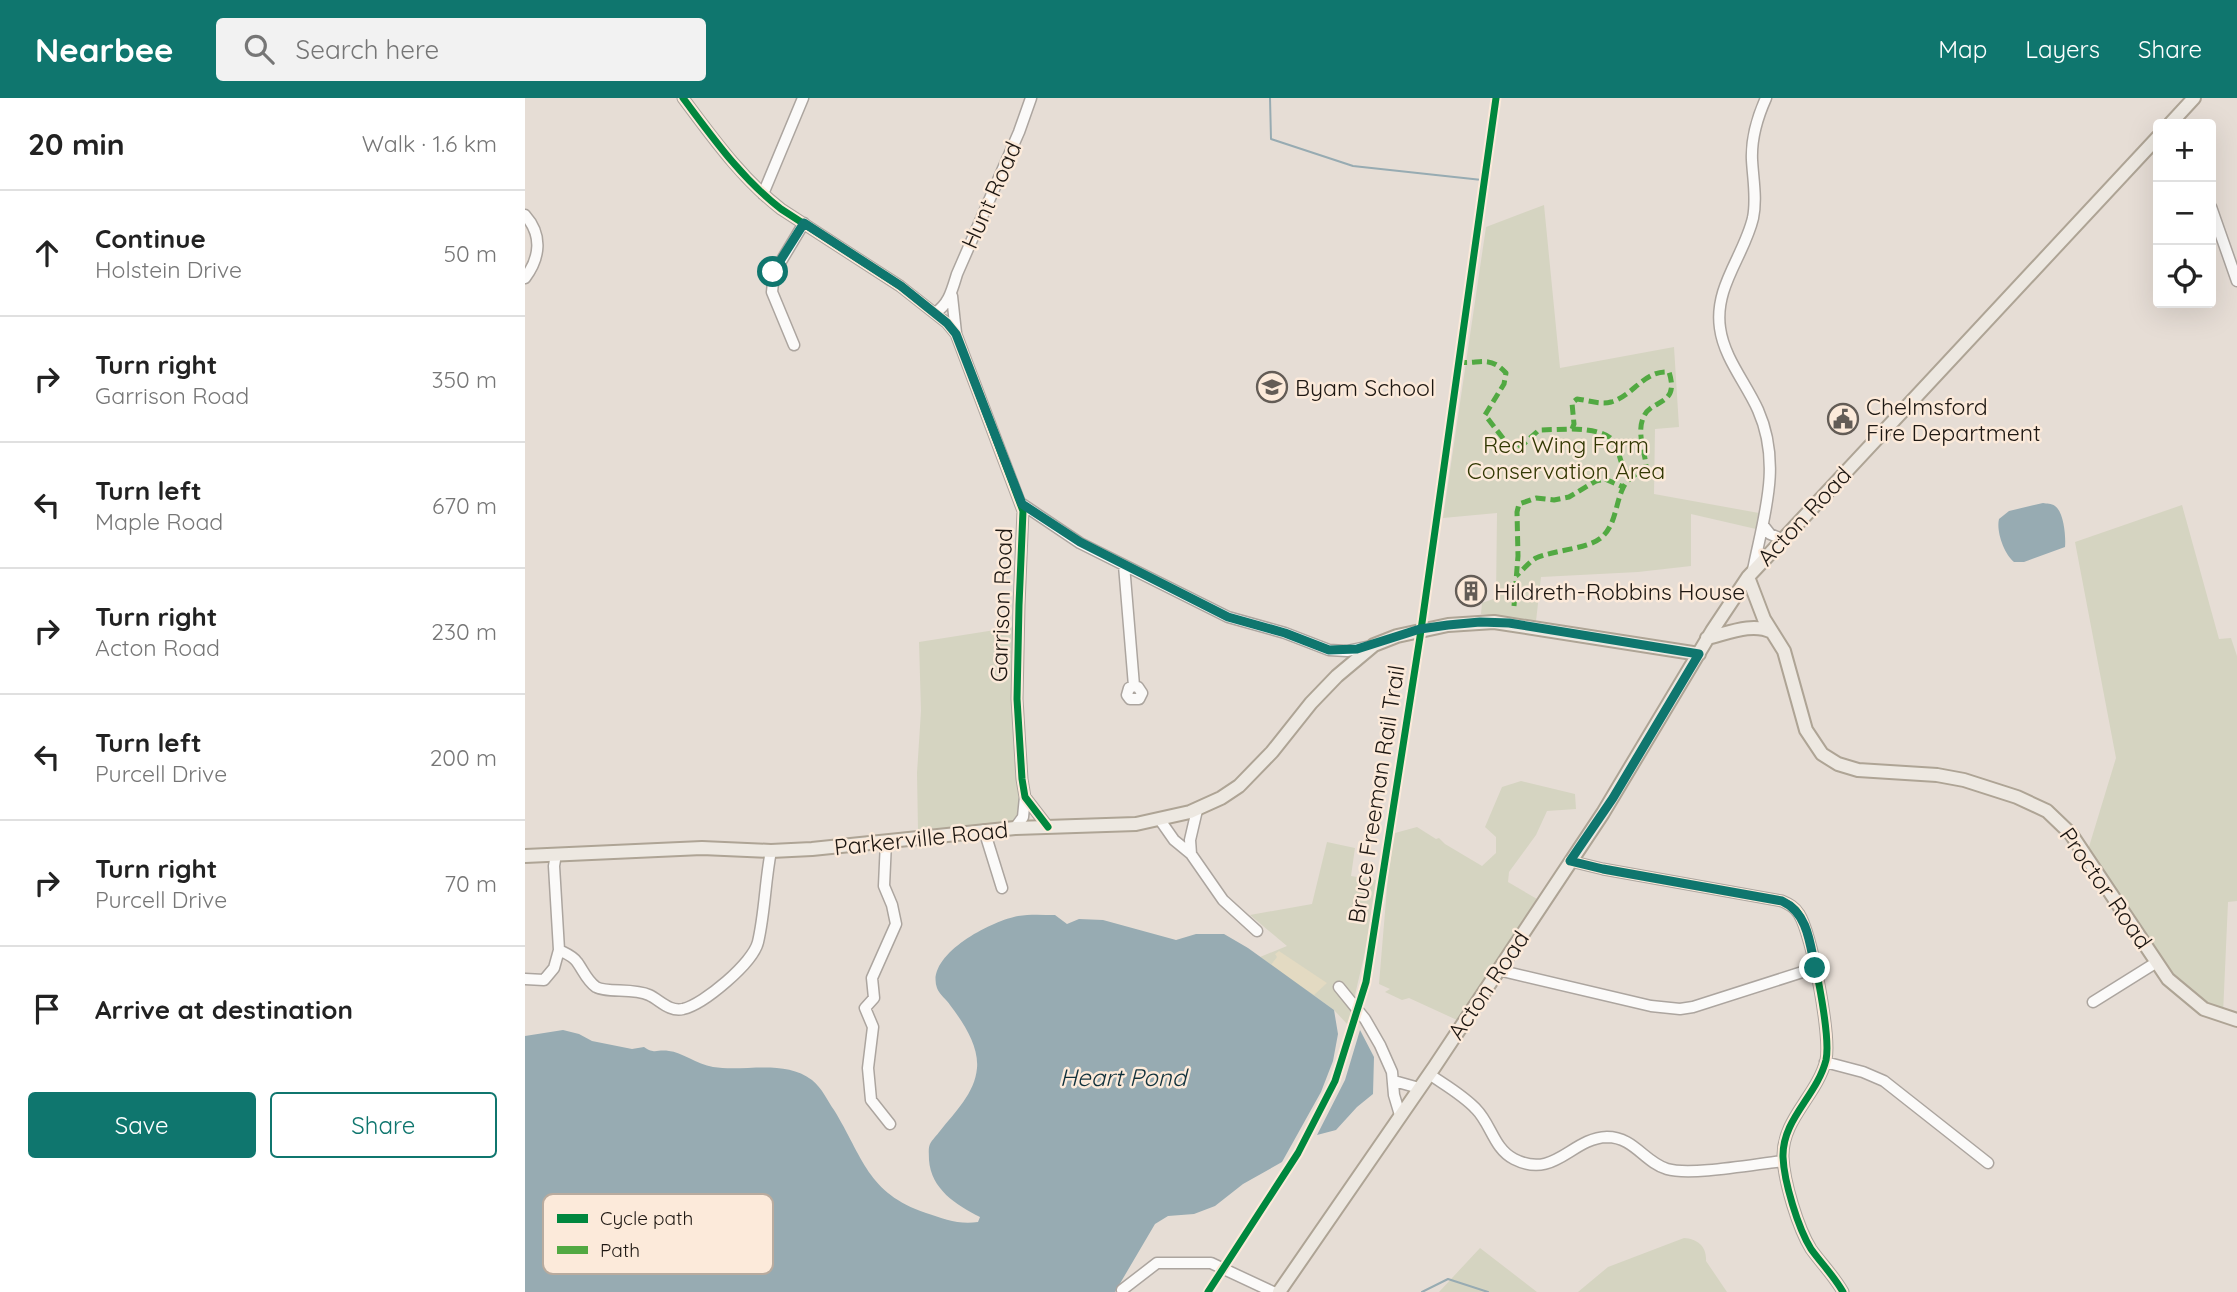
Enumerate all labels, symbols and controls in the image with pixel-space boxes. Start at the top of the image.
search box [216,18,706,81]
text: Nearbee [35,29,174,70]
icon: search [240,30,278,68]
text: Search here [296,33,439,66]
text: Map [1938,34,1987,64]
text: Layers [2025,34,2100,64]
text: Share [2138,34,2202,64]
map controls [2153,119,2216,308]
button: + [2153,119,2216,182]
text: 20 min [28,125,125,163]
text: Walk · 1.6 km [362,129,497,158]
street label: Hunt Road [955,137,1027,253]
button: − [2153,182,2216,245]
text: Continue [95,222,206,255]
icon: ahead [28,234,66,272]
text: 50 m [444,239,497,268]
button: locate [2153,245,2216,308]
text: Holstein Drive [95,255,242,284]
route start [757,256,788,287]
text: Turn right [95,348,217,381]
icon: right [28,360,66,398]
text: 350 m [431,365,497,394]
school or university icon: Byam School [1255,370,1289,404]
place label: Byam School [1295,373,1435,402]
text: Garrison Road [95,381,249,410]
place label: Chelmsford Fire Department [1866,392,2041,447]
public building icon: Chelmsford Fire Department [1826,402,1860,436]
park label: Red Wing Farm Conservation Area [1467,430,1665,485]
street label: Acton Road [1751,460,1857,572]
text: Turn left [95,474,202,507]
icon: left [28,486,66,524]
text: 670 m [432,491,497,520]
text: Maple Road [95,507,223,536]
street label: Garrison Road [984,527,1018,683]
building icon: Hildreth-Robbins House [1454,574,1488,608]
place label: Hildreth-Robbins House [1494,577,1745,606]
text: Turn right [95,600,217,633]
icon: right [28,612,66,650]
text: 230 m [431,617,497,646]
text: Acton Road [95,633,220,662]
street label: Bruce Freeman Rail Trail [1341,663,1411,925]
text: Turn left [95,726,202,759]
icon: left [28,738,66,776]
text: 200 m [430,743,497,772]
text: Purcell Drive [95,759,227,788]
street label: Parkerville Road [832,814,1010,862]
street label: Proctor Road [2054,822,2158,954]
text: Turn right [95,852,217,885]
icon: right [28,864,66,902]
text: 70 m [444,869,497,898]
text: Purcell Drive [95,885,227,914]
street label: Acton Road [1441,925,1535,1045]
route end [1799,952,1830,983]
icon: arrive [28,990,66,1028]
text: Arrive at destination [95,993,353,1026]
water label: Heart Pond [1060,1062,1190,1092]
button: Save [28,1092,256,1158]
button: Share [270,1092,497,1158]
legend [543,1194,773,1274]
text: Cycle path [600,1206,693,1230]
text: Path [600,1238,640,1262]

